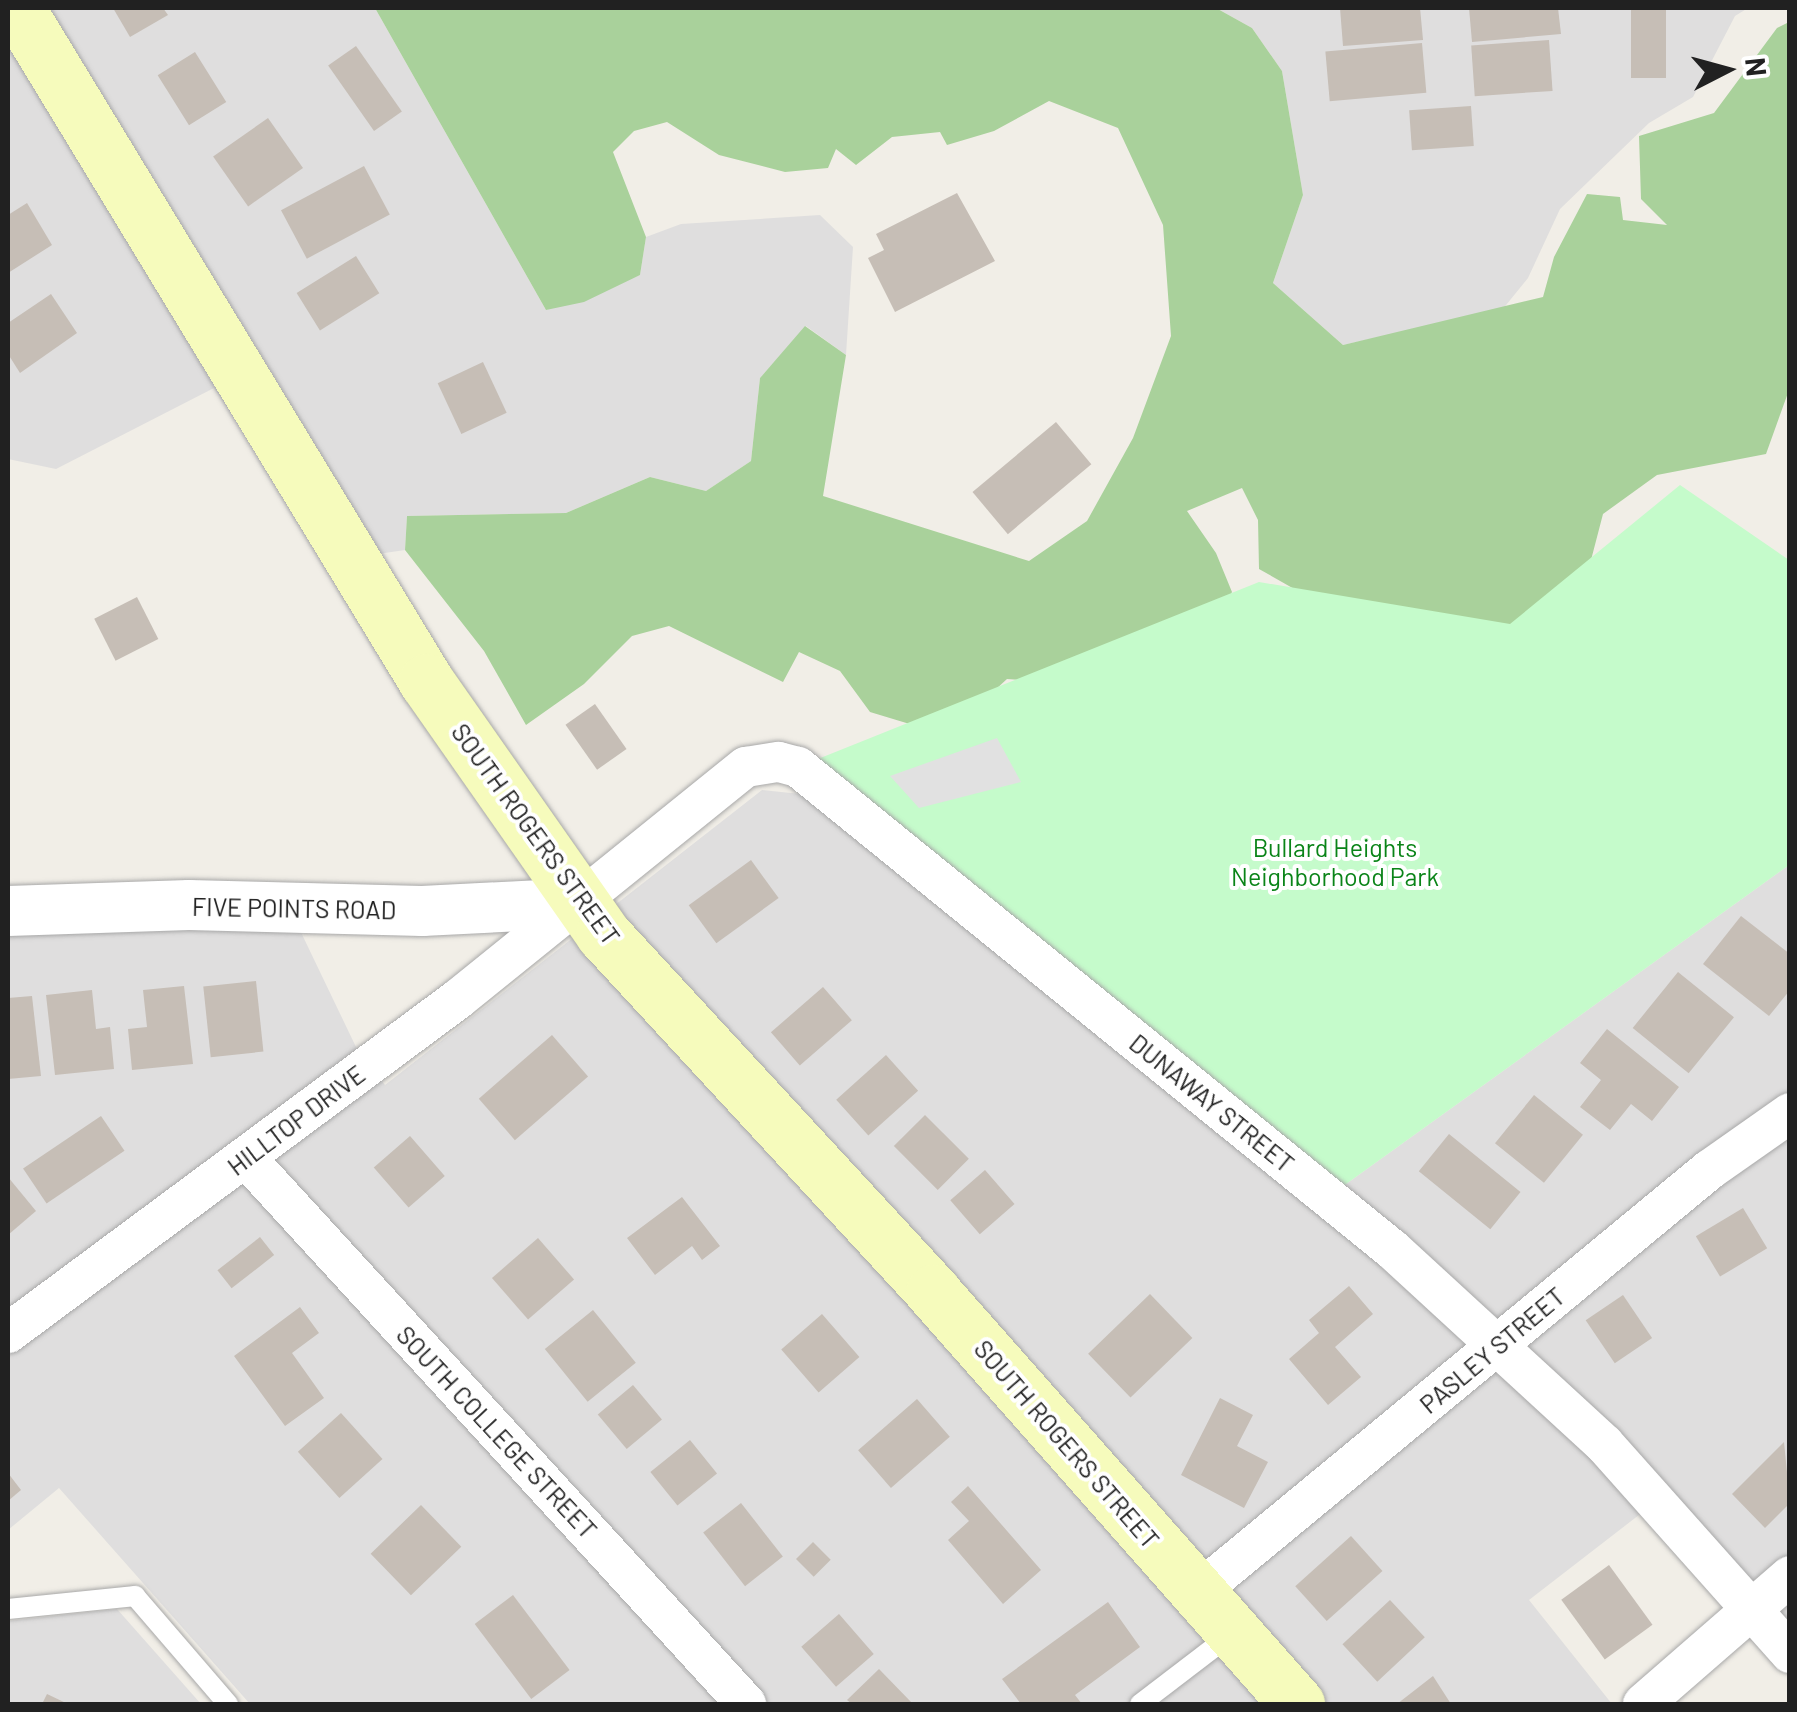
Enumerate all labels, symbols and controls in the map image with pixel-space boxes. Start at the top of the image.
north arrow [1677,20,1777,120]
text: N [1739,56,1775,78]
street label: SOUTH ROGERS STREET [446,718,626,950]
park label: Bullard Heights Neighborhood Park [1231,833,1439,892]
street label: FIVE POINTS ROAD [192,891,396,925]
street label: DUNAWAY STREET [1124,1028,1300,1178]
street label: HILLTOP DRIVE [221,1059,371,1181]
street label: PASLEY STREET [1414,1281,1570,1419]
street label: SOUTH COLLEGE STREET [391,1319,603,1545]
street label: SOUTH ROGERS STREET [968,1334,1166,1554]

